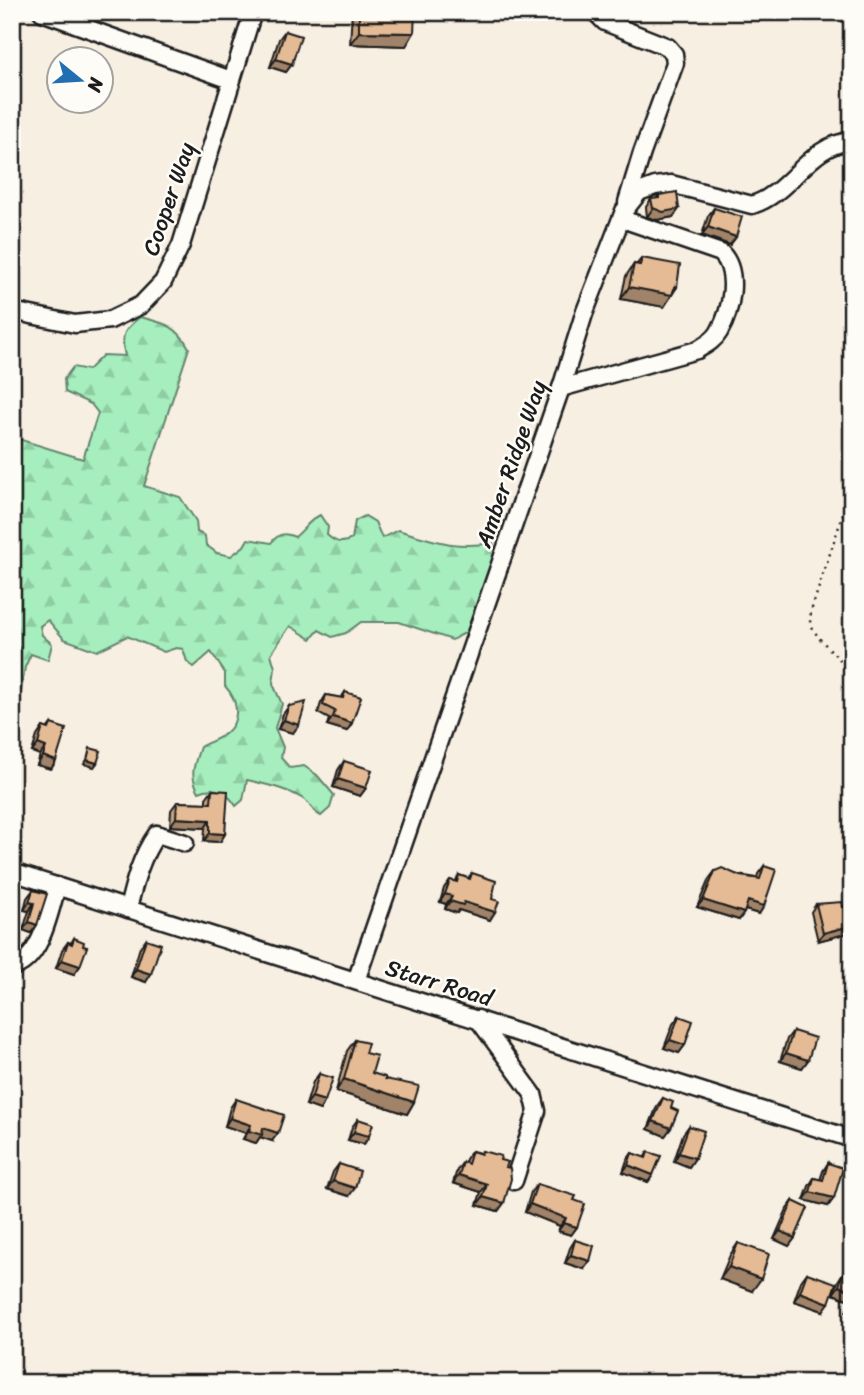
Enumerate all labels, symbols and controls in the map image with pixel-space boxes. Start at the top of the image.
north arrow [46,46,116,116]
text: N [78,73,114,97]
street label: Cooper Way [131,137,208,261]
street label: Amber Ridge Way [463,375,559,554]
street label: Starr Road [380,947,499,1019]

